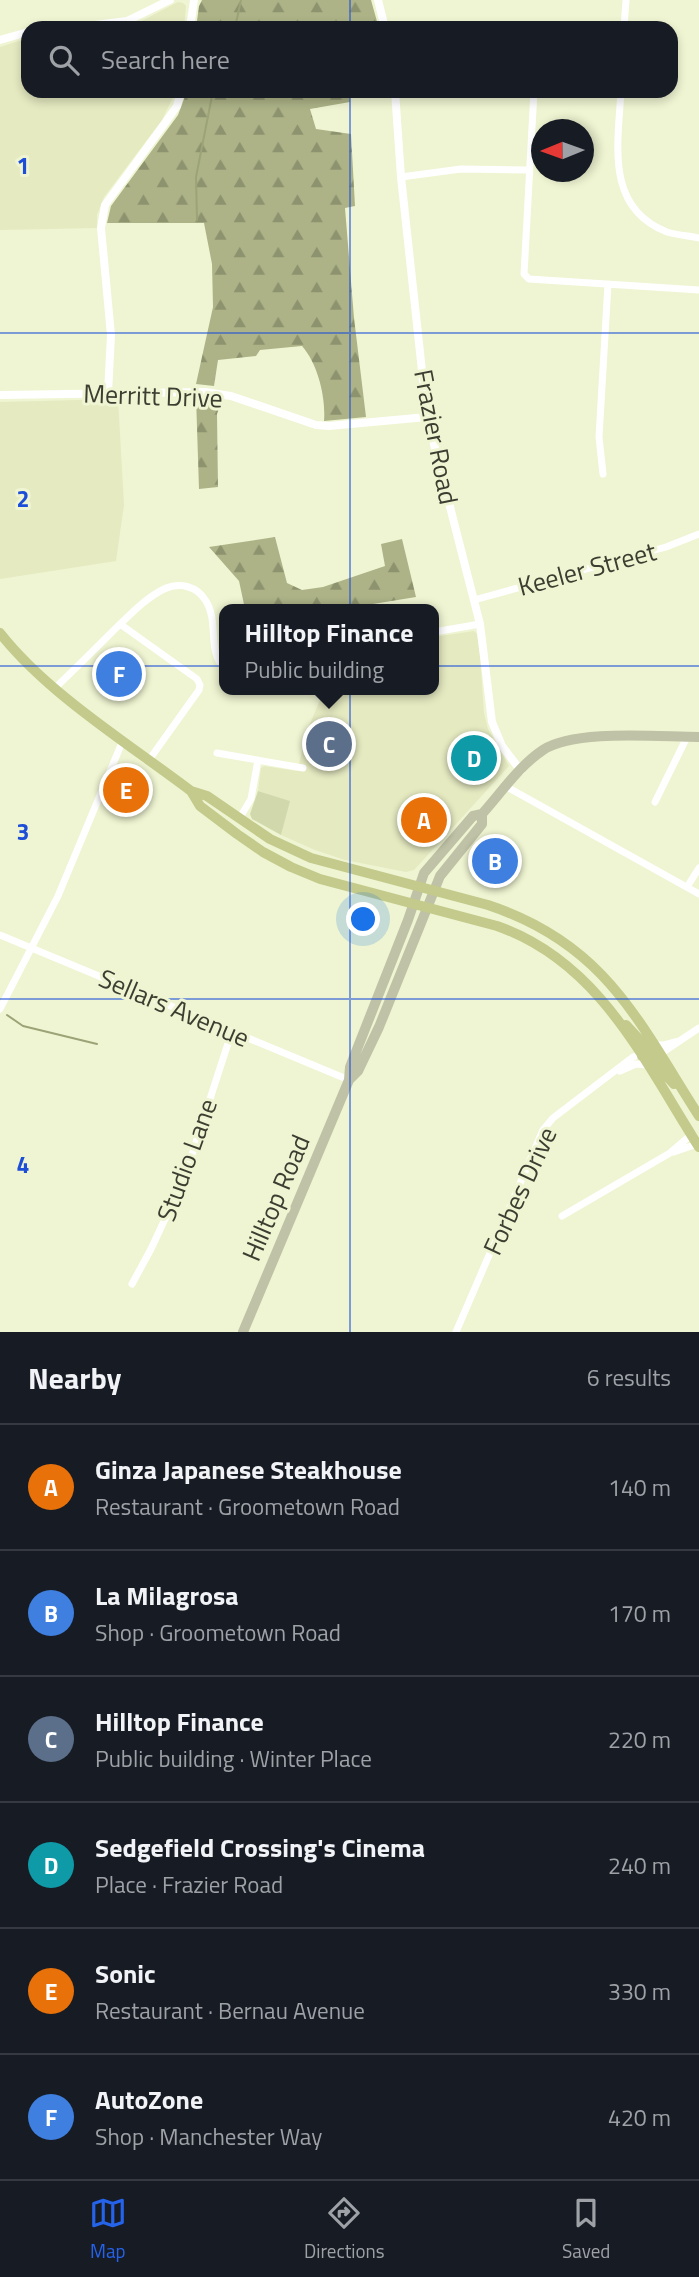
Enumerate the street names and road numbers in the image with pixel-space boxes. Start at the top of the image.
street label: Frazier Road [404,366,469,508]
street label: Merritt Drive [83,374,223,417]
street label: Keeler Street [513,531,660,606]
street label: Sellars Avenue [93,958,256,1057]
street label: Studio Lane [146,1093,227,1227]
street label: Forbes Drive [473,1120,566,1261]
street label: Hilltop Road [231,1129,320,1267]

